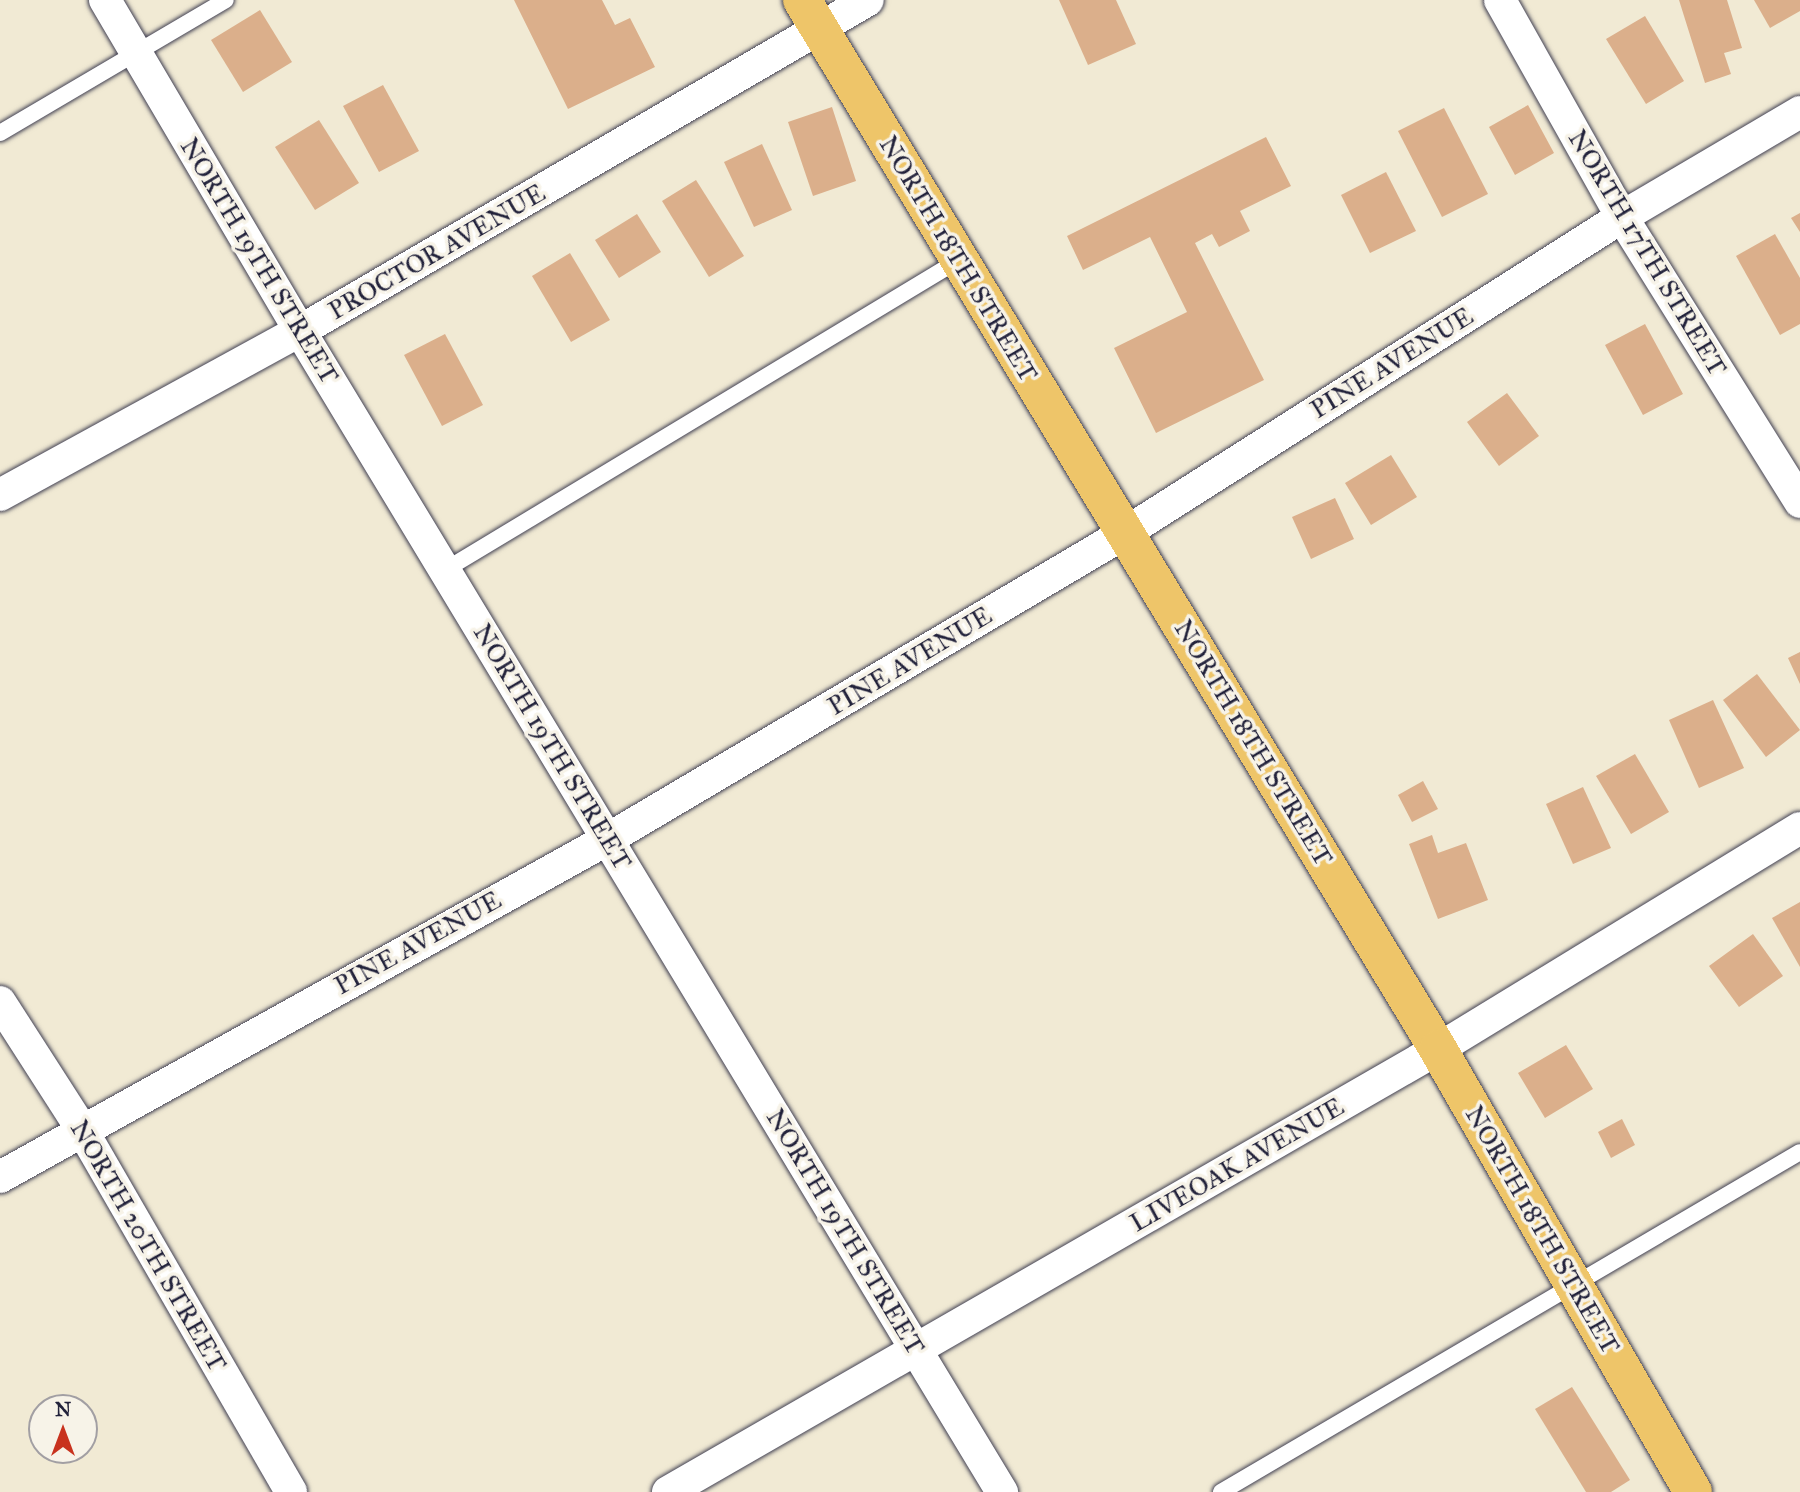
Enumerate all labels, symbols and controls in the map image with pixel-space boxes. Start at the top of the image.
street label: NORTH 17TH STREET [1561,124,1733,382]
street label: NORTH 18TH STREET [872,130,1044,388]
street label: NORTH 19TH STREET [173,132,345,390]
street label: PROCTOR AVENUE [323,177,551,327]
street label: PINE AVENUE [1305,301,1479,425]
street label: PINE AVENUE [822,600,998,722]
street label: NORTH 18TH STREET [1167,614,1339,872]
street label: NORTH 19TH STREET [466,618,638,876]
street label: PINE AVENUE [329,884,507,1002]
street label: LIVEOAK AVENUE [1125,1091,1349,1239]
street label: NORTH 18TH STREET [1458,1100,1626,1360]
street label: NORTH 19TH STREET [759,1103,931,1361]
street label: NORTH 20TH STREET [63,1115,233,1377]
north arrow [28,1394,98,1464]
text: N [55,1398,71,1421]

